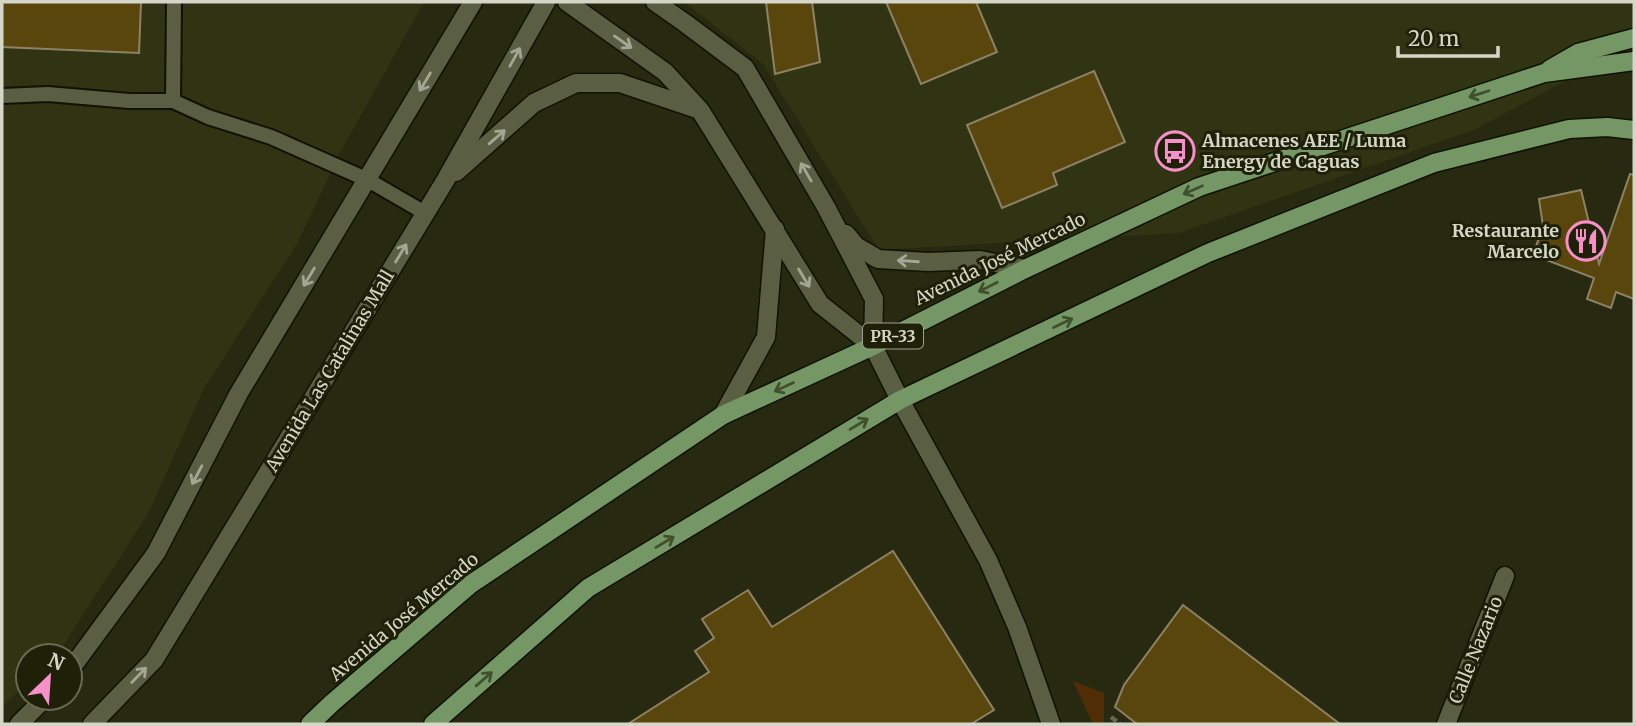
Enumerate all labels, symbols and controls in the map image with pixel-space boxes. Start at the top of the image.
scale bar [1398,14,1498,58]
text: 20 m [1408,25,1460,52]
one-way arrow [613,35,632,49]
one-way arrow [508,47,522,67]
one-way arrow [418,71,432,91]
one-way arrow [1468,89,1490,101]
one-way arrow [488,128,505,145]
place label: Almacenes AEE / Luma Energy de Caguas [1201,129,1406,173]
bus stop icon: Almacenes AEE / Luma Energy de Caguas [1154,130,1196,172]
one-way arrow [799,162,813,182]
one-way arrow [1183,184,1205,197]
street label: Avenida José Mercado [909,207,1089,310]
place label: Restaurante Marcelo [1452,219,1559,263]
restaurant icon: Restaurante Marcelo [1565,220,1607,262]
one-way arrow [394,244,408,264]
one-way arrow [897,254,920,267]
street label: Avenida Las Catalinas Mall [260,265,399,477]
one-way arrow [302,267,316,287]
one-way arrow [797,267,811,287]
one-way arrow [978,281,999,295]
one-way arrow [1052,315,1073,329]
road number: PR-33 [863,324,923,348]
one-way arrow [774,381,795,394]
one-way arrow [849,417,869,431]
one-way arrow [189,464,203,485]
one-way arrow [654,535,674,549]
street label: Avenida José Mercado [324,547,483,686]
street label: Calle Nazario [1444,593,1508,707]
north arrow [14,642,84,712]
text: N [44,648,68,676]
one-way arrow [131,667,148,684]
one-way arrow [475,671,493,687]

